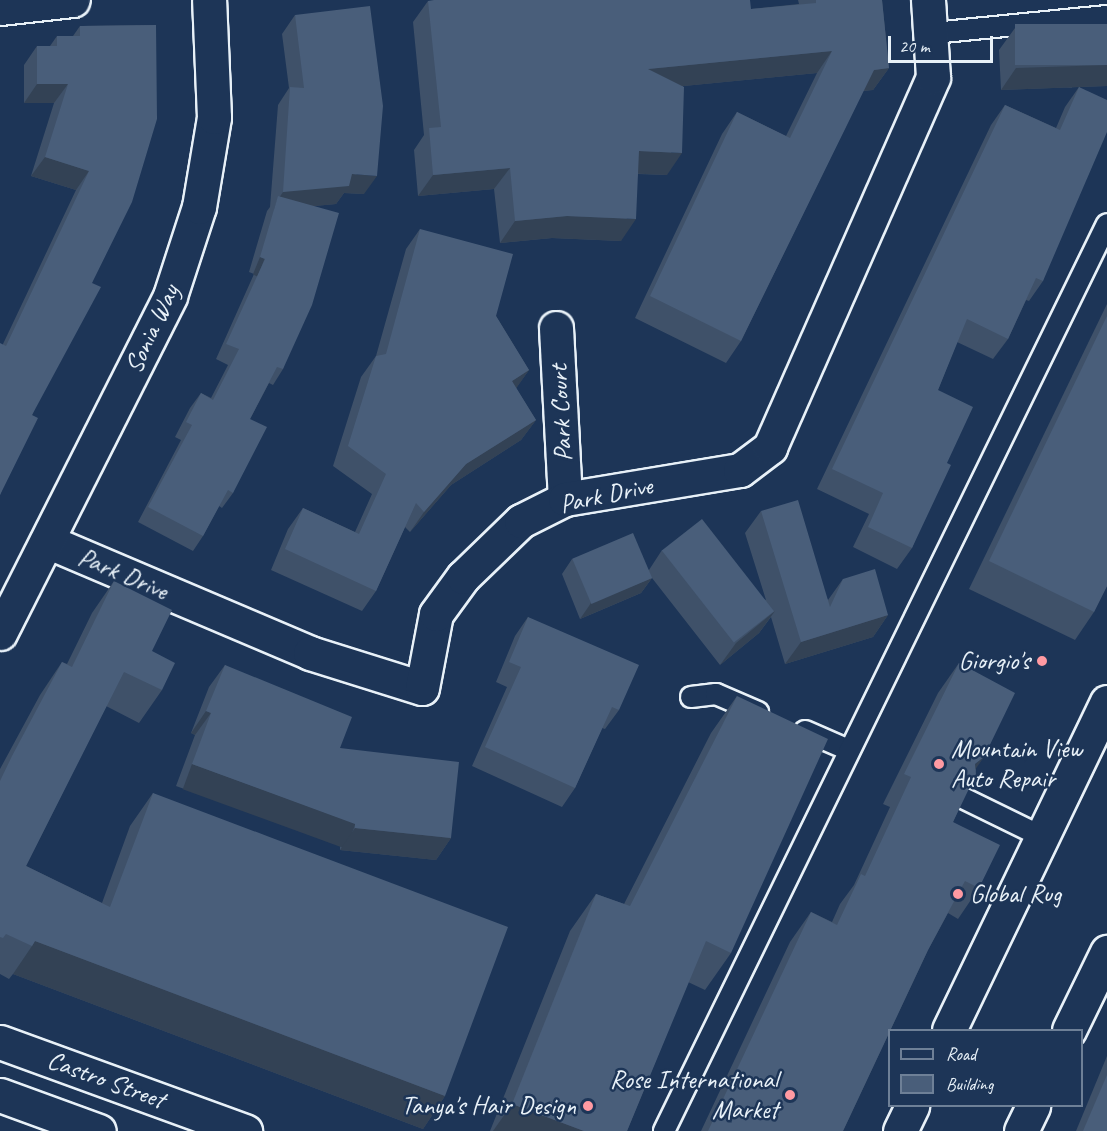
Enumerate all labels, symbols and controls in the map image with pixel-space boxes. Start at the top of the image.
scale bar [891,24,996,62]
text: 20 m [899,35,930,57]
street label: Sonia Way [118,280,186,378]
street label: Park Court [543,364,579,462]
street label: Park Drive [557,470,655,520]
street label: Park Drive [74,541,172,607]
place label: Giorgio's [959,645,1030,677]
marker: Giorgio's [1035,654,1049,668]
place label: Mountain View Auto Repair [951,733,1082,794]
marker: Mountain View Auto Repair [932,757,946,771]
place label: Global Rug [970,878,1061,910]
marker: Global Rug [951,887,965,901]
legend [888,1029,1083,1107]
text: Road [946,1043,976,1065]
street label: Castro Street [43,1044,169,1116]
place label: Rose International Market [612,1064,778,1126]
text: Building [946,1073,993,1095]
marker: Rose International Market [783,1088,797,1102]
place label: Tanya's Hair Design [401,1090,576,1122]
marker: Tanya's Hair Design [581,1099,595,1113]

